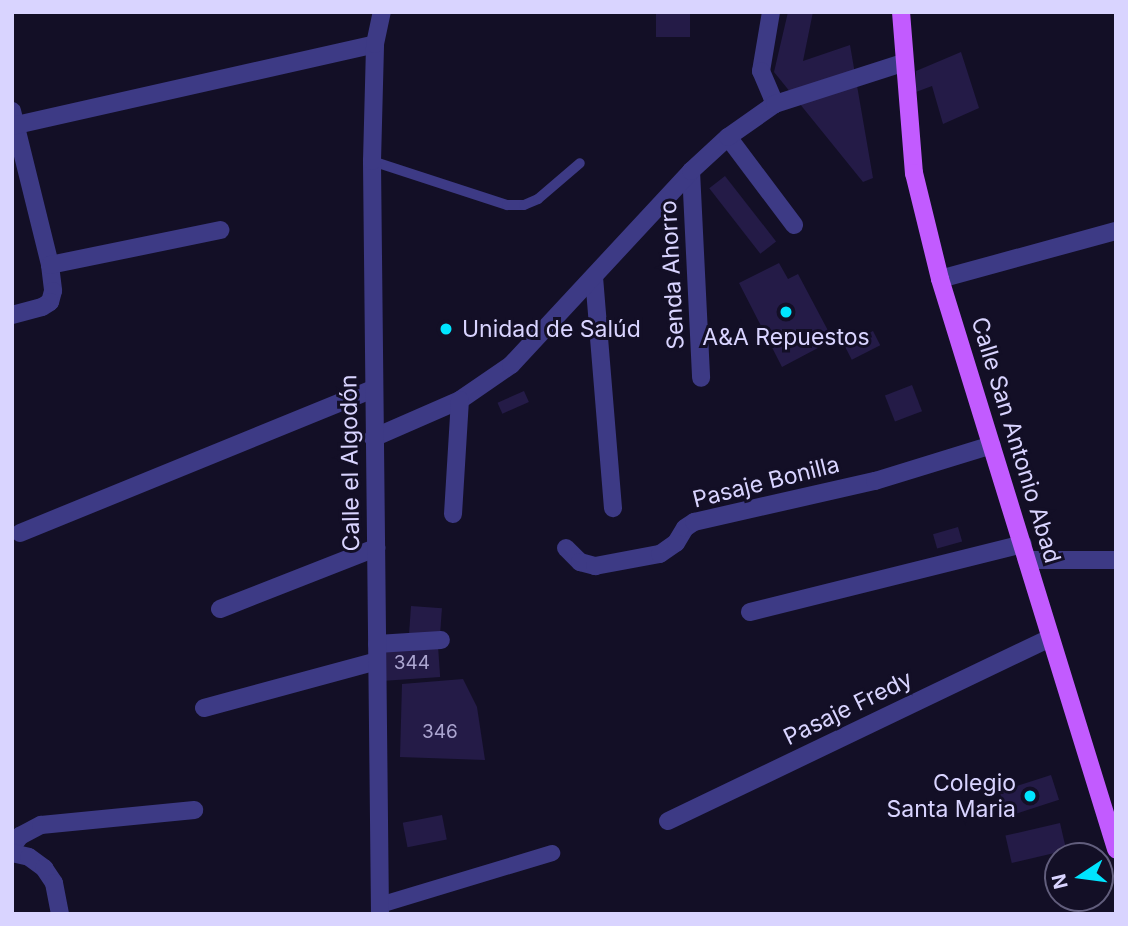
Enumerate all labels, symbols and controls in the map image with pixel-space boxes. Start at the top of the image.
street label: Senda Ahorro [654,200,690,350]
marker: A&A Repuestos [778,304,794,320]
street label: Calle San Antonio Abad [965,314,1067,566]
place label: Unidad de Salúd [462,315,641,343]
marker: Unidad de Salúd [436,319,456,339]
place label: A&A Repuestos [702,323,870,351]
street label: Calle el Algodón [335,374,365,552]
street label: Pasaje Bonilla [690,450,842,514]
house number: 344 [394,652,430,674]
street label: Pasaje Fredy [779,665,917,751]
house number: 346 [422,721,458,743]
place label: Colegio Santa Maria [887,769,1016,823]
marker: Colegio Santa Maria [1022,788,1038,804]
north arrow [1044,842,1114,912]
text: N [1047,872,1073,891]

